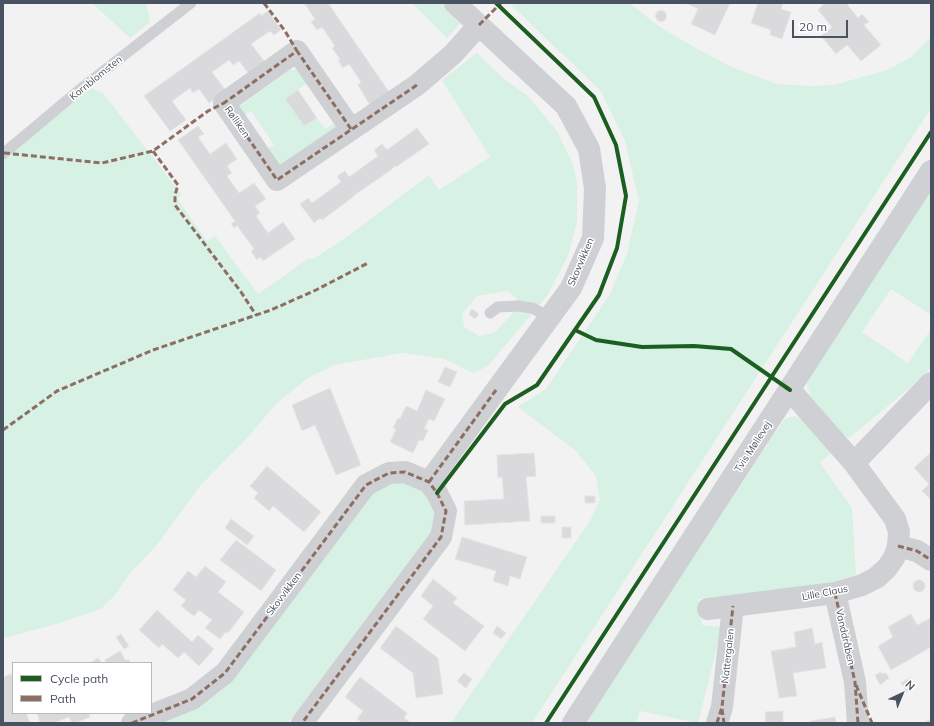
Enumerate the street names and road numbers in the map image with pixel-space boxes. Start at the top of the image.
street label: Kornblomsten [67,53,125,103]
street label: Rølliken [222,104,252,140]
street label: Skovvikken [565,236,597,288]
street label: Tvis Møllevej [732,419,774,475]
street label: Skovvikken [264,570,304,618]
street label: Lille Claus [801,583,849,603]
street label: Vanddråben [833,608,857,666]
street label: Nattergalen [719,628,737,684]

